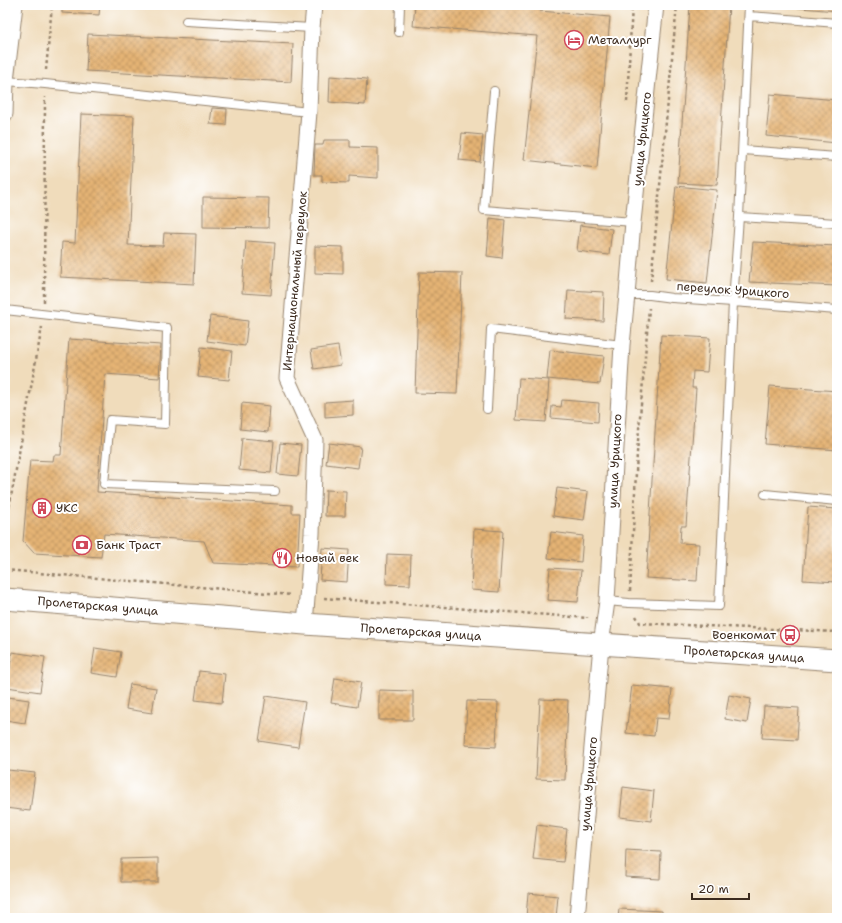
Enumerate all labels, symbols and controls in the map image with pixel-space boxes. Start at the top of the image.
hotel icon: Металлург [563,29,585,51]
place label: Металлург [588,32,652,48]
street label: улица Урицкого [629,91,655,187]
street label: Интернациональный переулок [279,190,311,372]
street label: переулок Урицкого [676,278,790,302]
street label: улица Урицкого [605,413,625,509]
building icon: УКС [31,497,53,519]
place label: УКС [56,500,78,516]
bank icon: Банк Траст [71,534,93,556]
place label: Банк Траст [96,537,162,553]
restaurant icon: Новый век [271,547,293,569]
place label: Новый век [296,550,359,566]
street label: Пролетарская улица [37,593,160,619]
street label: Пролетарская улица [360,620,483,644]
bus stop icon: Военкомат [779,624,801,646]
place label: Военкомат [712,627,777,643]
street label: Пролетарская улица [683,642,806,666]
street label: улица Урицкого [577,736,601,832]
scale bar [692,875,749,901]
text: 20 m [698,881,729,897]

